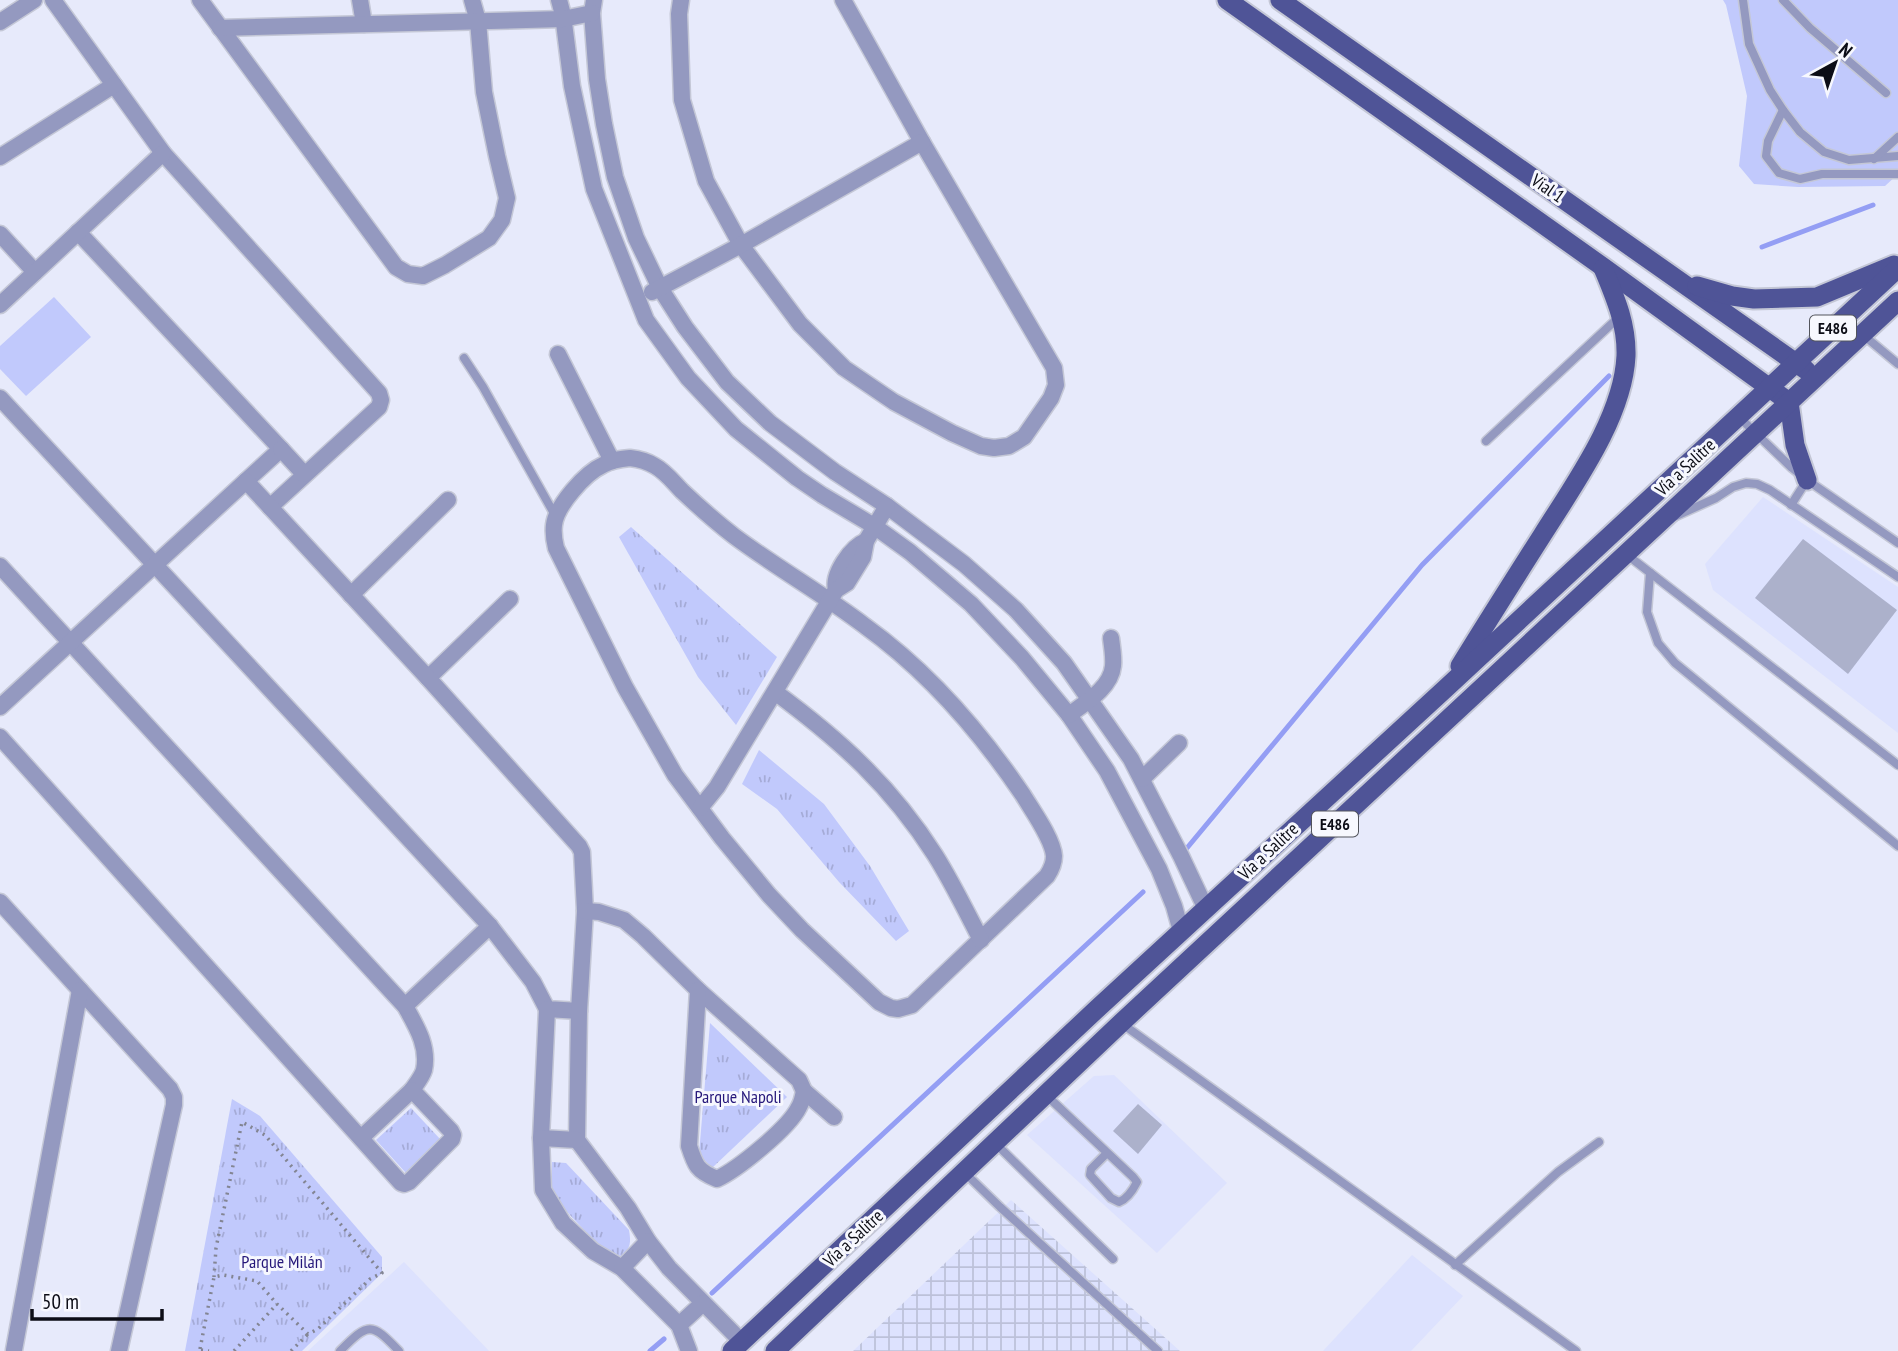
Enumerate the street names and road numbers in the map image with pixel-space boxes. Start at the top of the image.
street label: Vial 1 [1526,168,1569,208]
road number: E486 [1810,316,1856,340]
street label: Vía a Salitre [1649,433,1720,501]
road number: E486 [1312,811,1358,836]
street label: Vía a Salitre [1232,817,1303,885]
street label: Vía a Salitre [817,1204,888,1272]

